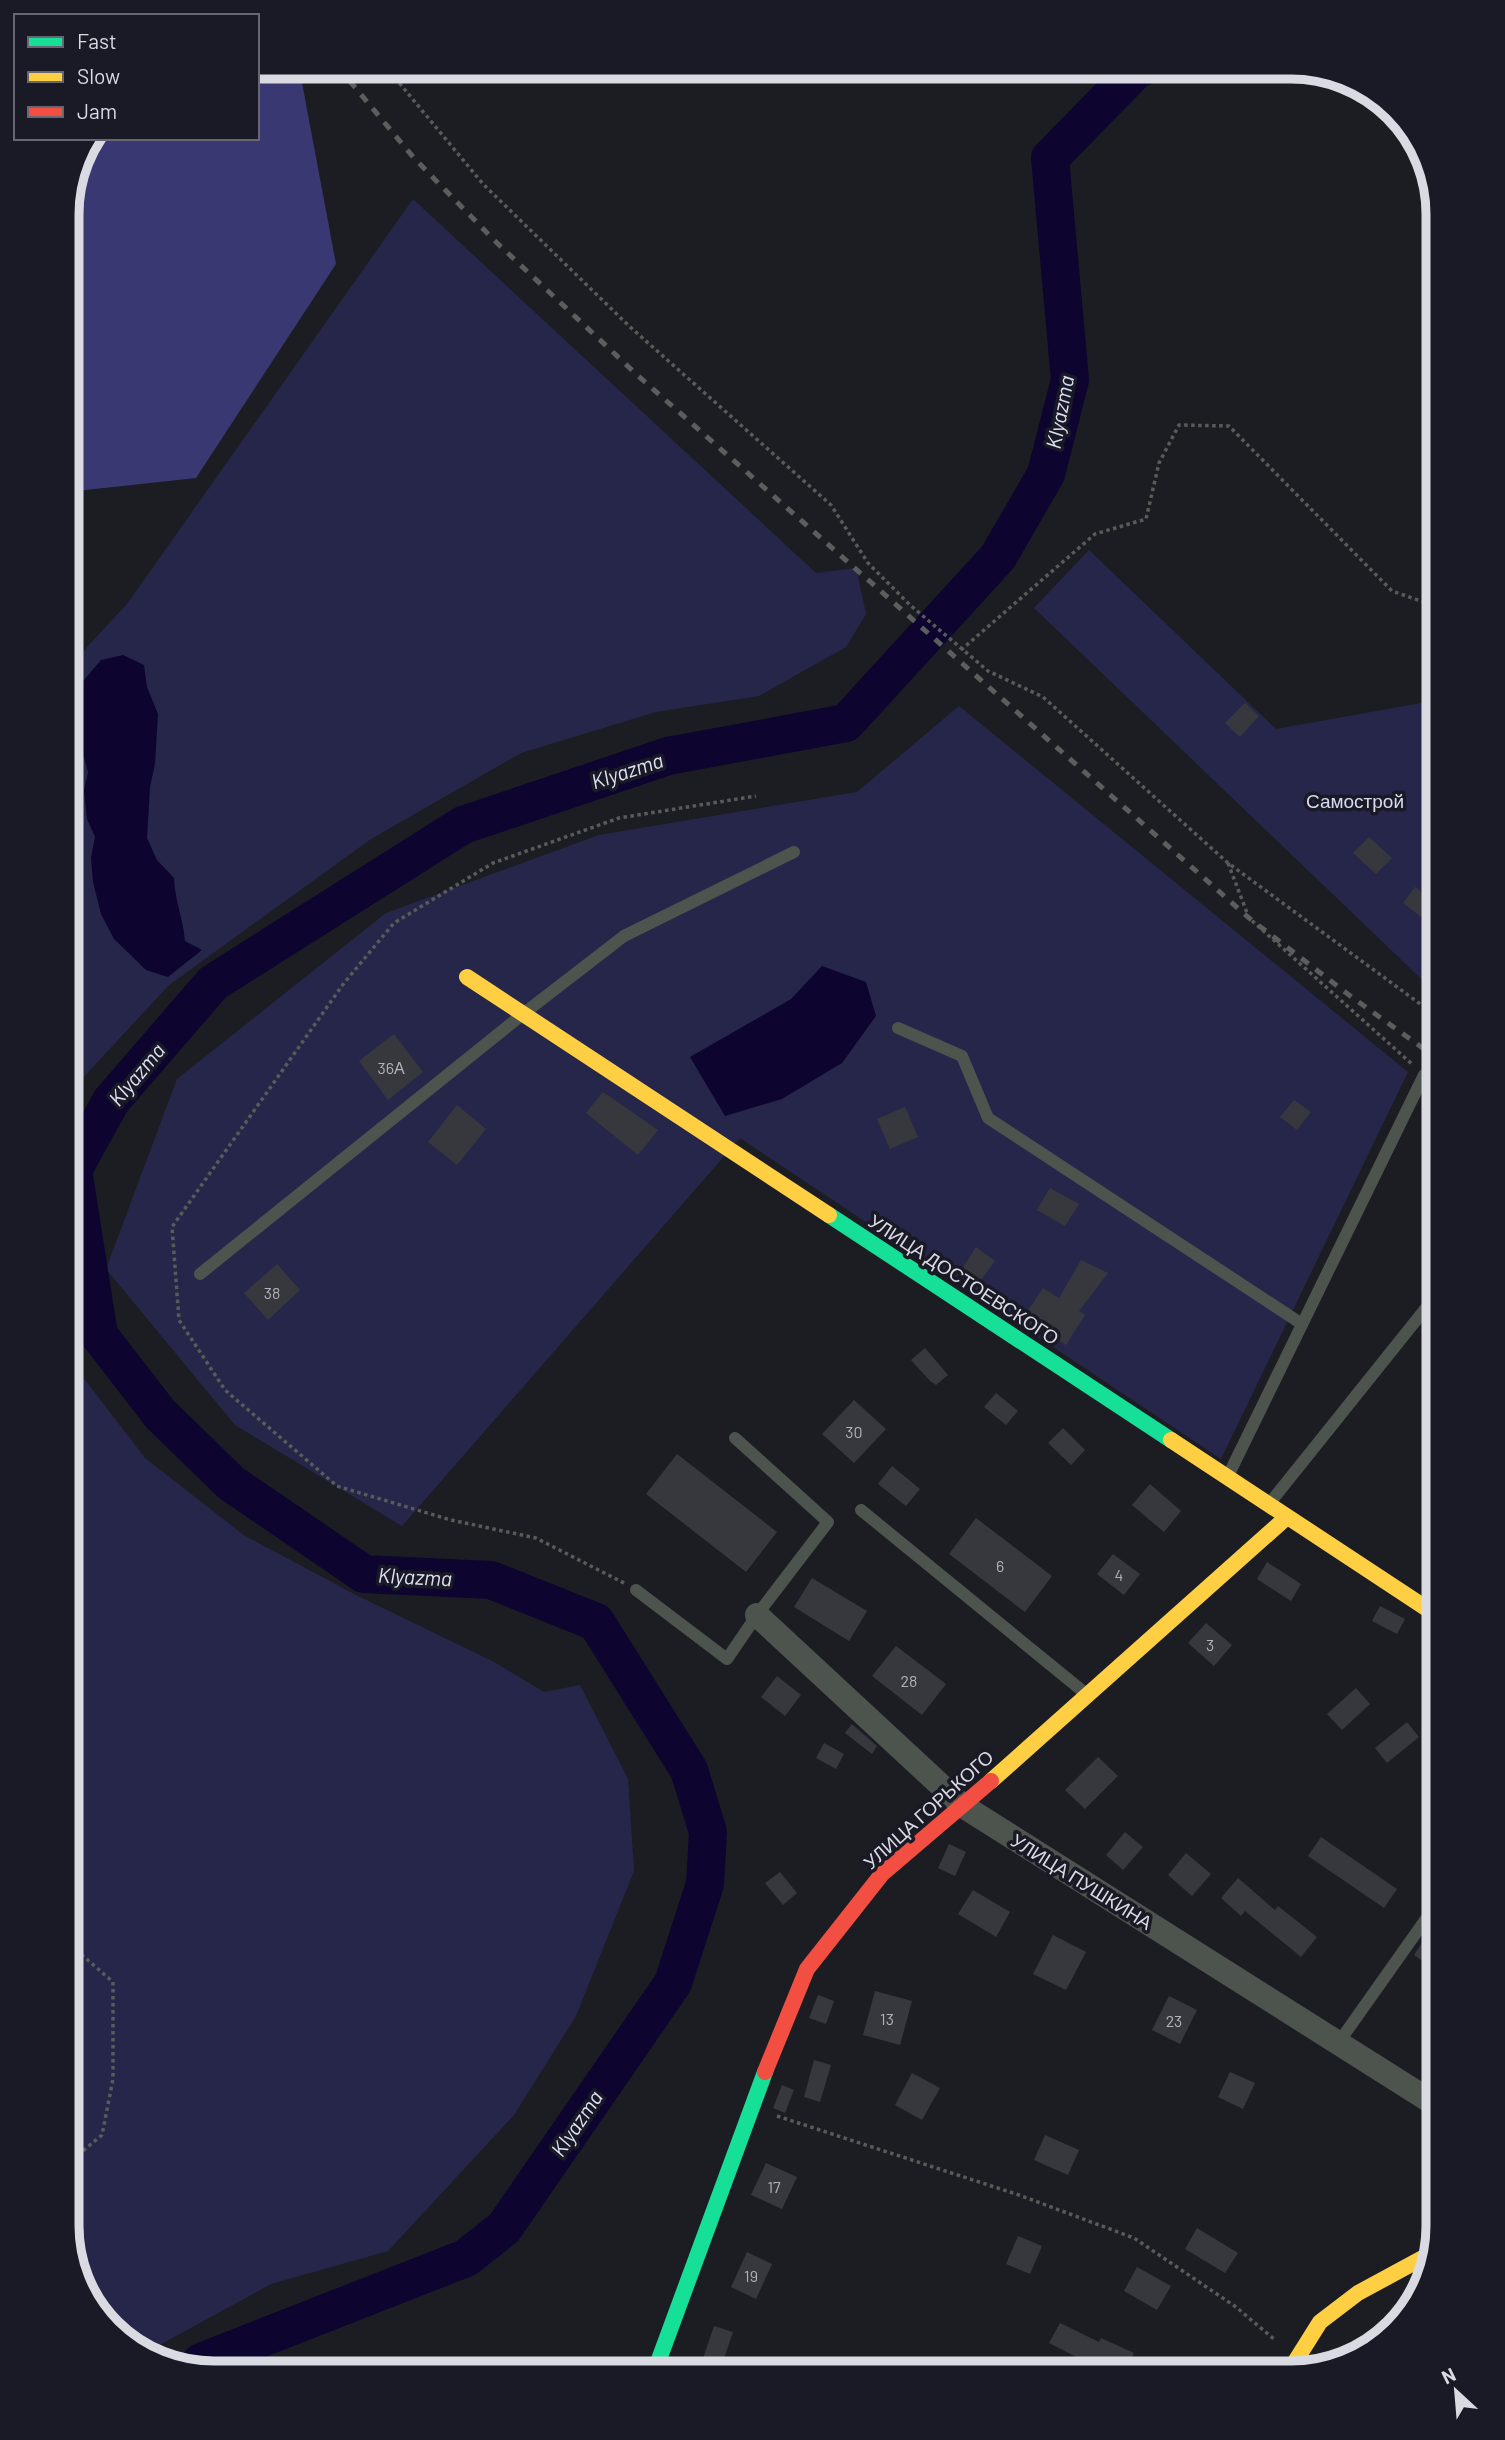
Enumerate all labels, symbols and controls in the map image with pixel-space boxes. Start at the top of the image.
legend [14,14,259,140]
text: Fast [77,28,117,53]
text: Slow [77,63,120,88]
text: Jam [77,98,117,123]
water label: Klyazma [1040,373,1078,451]
water label: Klyazma [588,747,666,793]
park label: Самострой [1306,789,1404,812]
water label: Klyazma [103,1038,169,1110]
house number: 36А [377,1058,405,1077]
street label: УЛИЦА ДОСТОЕВСКОГО [864,1209,1064,1349]
house number: 38 [264,1283,280,1302]
house number: 30 [845,1422,863,1441]
house number: 6 [996,1556,1004,1575]
water label: Klyazma [377,1562,453,1590]
house number: 4 [1115,1565,1123,1584]
house number: 3 [1206,1635,1214,1654]
house number: 28 [901,1671,917,1690]
street label: УЛИЦА ГОРЬКОГО [858,1745,998,1873]
street label: УЛИЦА ПУШКИНА [1007,1828,1157,1934]
house number: 13 [880,2009,894,2028]
house number: 23 [1166,2011,1182,2030]
water label: Klyazma [545,2085,607,2161]
house number: 17 [767,2177,781,2196]
house number: 19 [744,2266,758,2285]
north arrow [1421,2356,1491,2426]
text: N [1438,2362,1459,2388]

